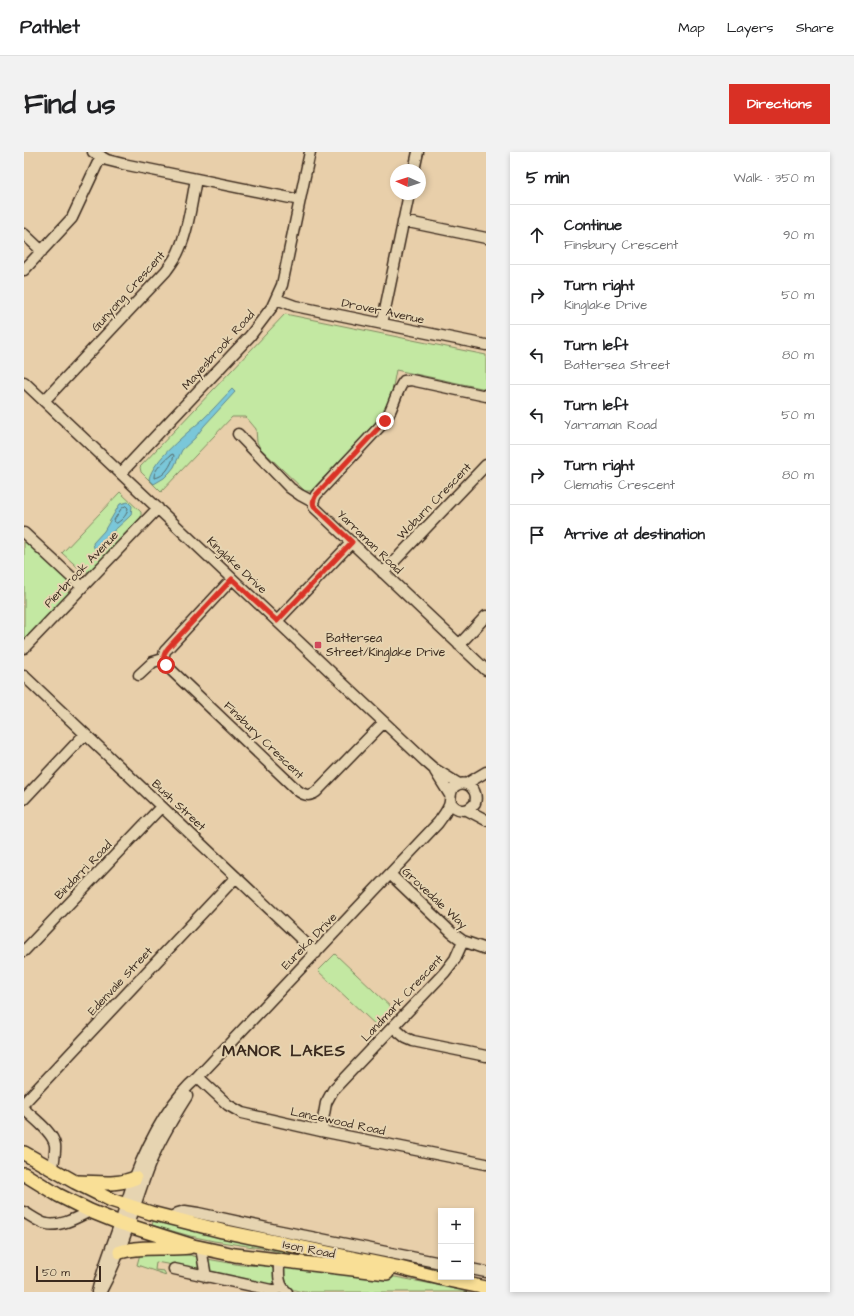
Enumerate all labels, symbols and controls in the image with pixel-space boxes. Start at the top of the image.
text: Pathlet [20,14,80,41]
text: Map [678,18,705,38]
text: Layers [727,18,774,38]
text: Share [796,18,834,38]
button: Directions [729,84,830,124]
text: Find us [24,85,115,124]
north arrow [390,164,426,200]
text: 5 min [526,166,569,190]
text: Walk · 350 m [734,169,814,187]
text: Continue [564,215,622,236]
icon: ahead [526,224,548,246]
text: 90 m [783,226,814,244]
text: Finsbury Crescent [564,236,678,254]
street label: Gunyong Crescent [87,247,170,336]
text: Turn right [564,275,635,296]
icon: right [526,284,548,306]
text: 50 m [781,286,814,304]
street label: Drover Avenue [340,294,426,329]
text: Kinglake Drive [564,296,647,314]
street label: Mayesbrook Road [178,307,259,394]
text: Turn left [564,335,628,356]
icon: left [526,344,548,366]
text: 80 m [782,346,814,364]
text: Battersea Street [564,356,670,374]
text: Turn left [564,395,628,416]
icon: left [526,404,548,426]
text: 50 m [781,406,814,424]
route end [376,412,394,430]
text: Yarraman Road [564,416,657,434]
text: Turn right [564,455,635,476]
street label: Woburn Crescent [393,459,476,544]
icon: right [526,464,548,486]
text: 80 m [782,466,814,484]
text: Clematis Crescent [564,476,675,494]
street label: Yarraman Road [333,506,406,578]
icon: arrive [526,524,548,546]
text: Arrive at destination [564,524,705,545]
street label: Pierbrook Avenue [40,527,123,611]
street label: Kinglake Drive [202,533,271,599]
place label: Battersea Street/Kinglake Drive [326,630,446,662]
marker: Battersea Street/Kinglake Drive [313,640,323,650]
route start [157,656,175,674]
street label: Finsbury Crescent [219,698,308,784]
street label: Bush Street [148,776,210,835]
street label: Bindarri Road [51,837,116,904]
street label: Grovedale Way [398,864,471,934]
street label: Eureka Drive [278,909,341,974]
street label: Edenvale Street [84,943,157,1019]
street label: Landmark Crescent [357,951,447,1046]
district label: MANOR LAKES [222,1040,346,1062]
street label: Lancewood Road [289,1103,387,1140]
map controls [438,1208,474,1280]
button: + [438,1208,474,1244]
street label: Ison Road [281,1236,337,1263]
button: − [438,1244,474,1280]
scale bar [36,1264,101,1283]
text: 50 m [42,1265,70,1280]

